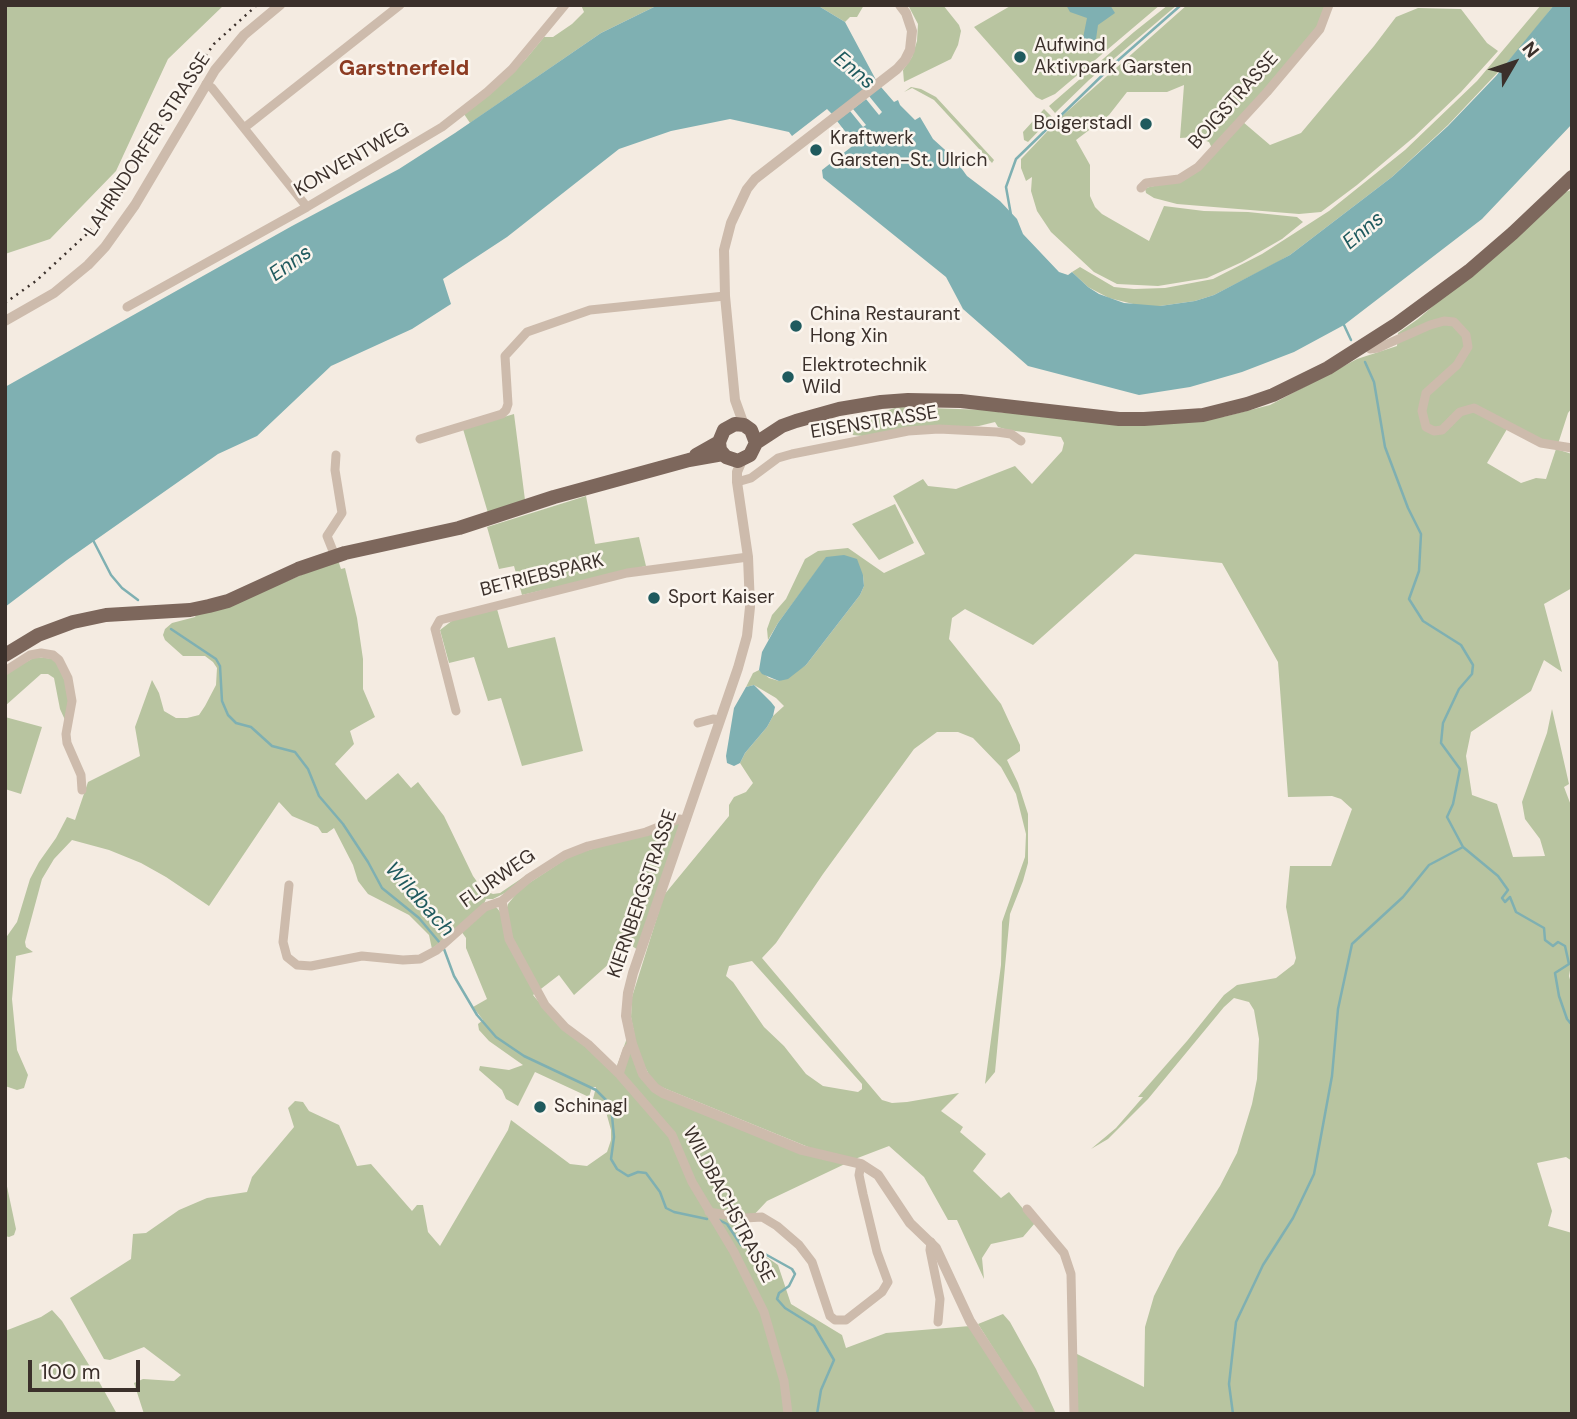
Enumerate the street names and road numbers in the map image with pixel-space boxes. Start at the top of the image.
street label: BOIGSTRASSE [1184,48,1284,154]
street label: LAHRNDORFER STRASSE [80,49,216,241]
street label: KONVENTWEG [290,118,414,202]
street label: EISENSTRASSE [809,402,939,444]
street label: BETRIEBSPARK [478,550,606,602]
street label: KIERNBERGSTRASSE [603,807,683,981]
street label: FLURWEG [456,845,540,913]
street label: WILDBACHSTRASSE [677,1123,779,1287]

